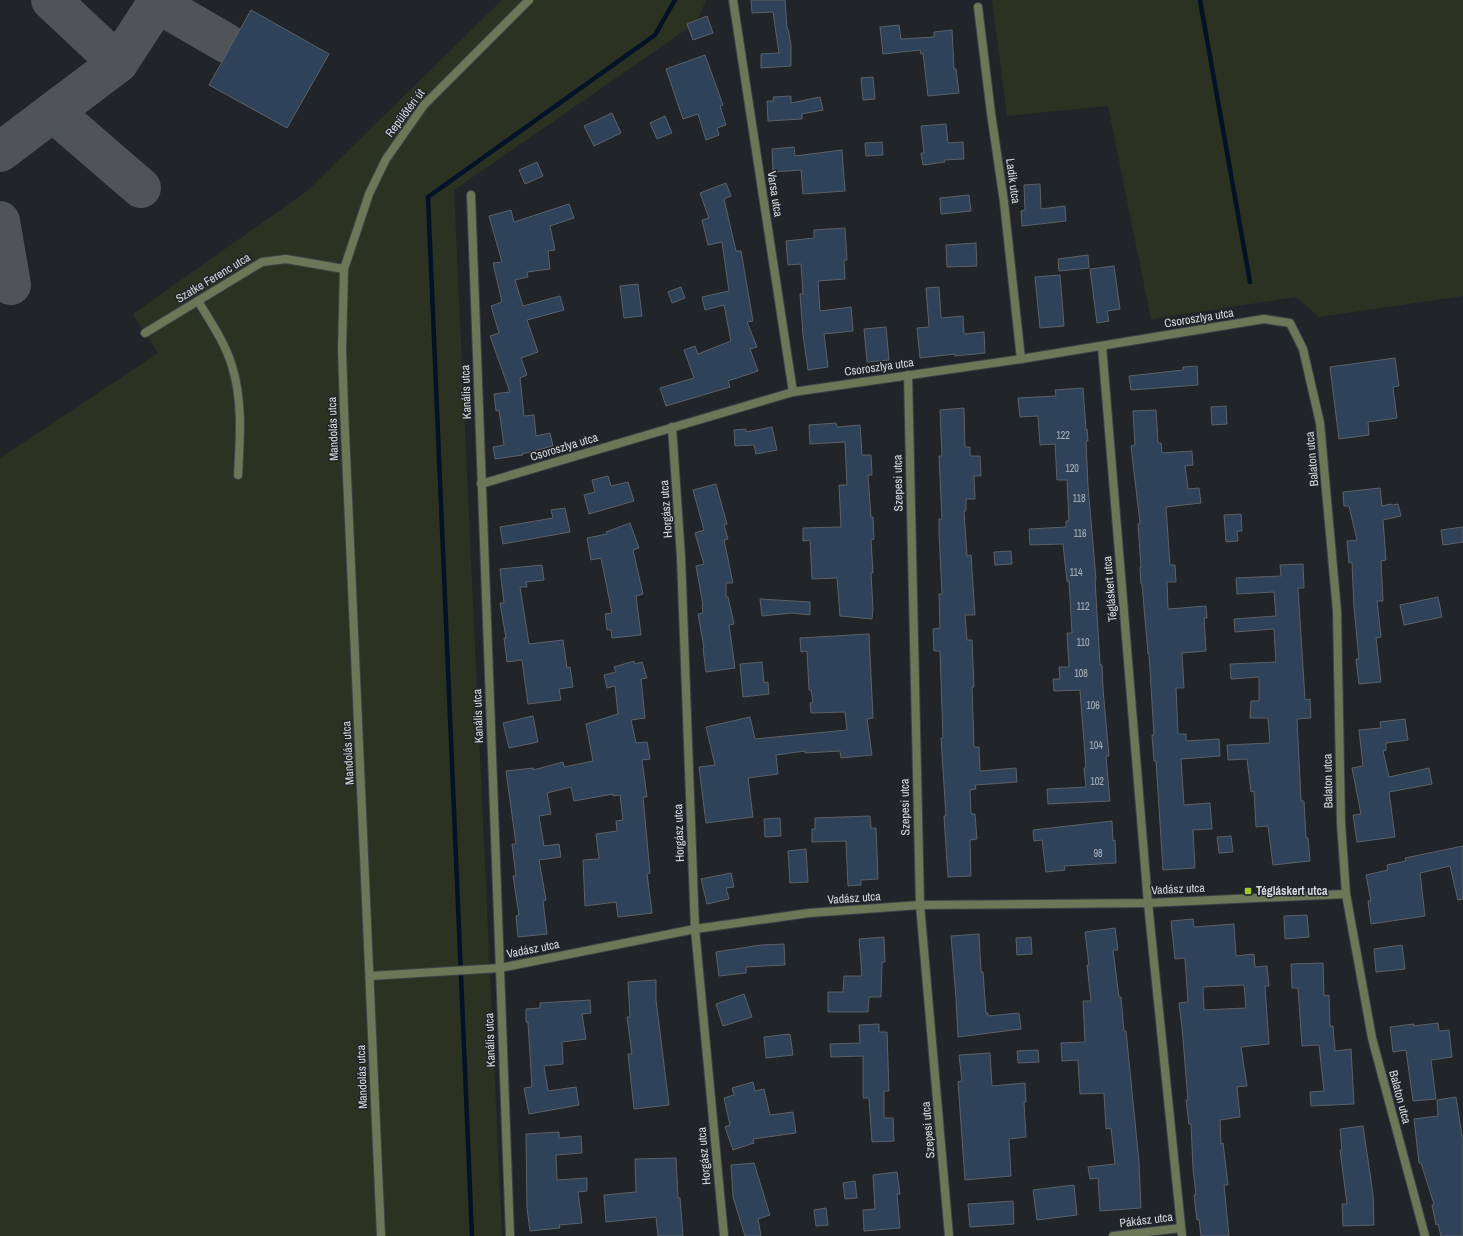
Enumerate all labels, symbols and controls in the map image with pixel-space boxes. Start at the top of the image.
street label: Repülőtéri út [382,85,429,140]
street label: Ladik utca [1002,157,1024,205]
street label: Varsa utca [763,170,787,219]
street label: Szatke Ferenc utca [173,249,254,307]
street label: Csoroszlya utca [1163,305,1235,331]
street label: Csoroszlya utca [843,354,915,380]
street label: Kanális utca [457,364,475,419]
street label: Mandolás utca [324,396,342,461]
street label: Csoroszlya utca [528,429,600,465]
house number: 122 [1056,429,1070,442]
street label: Balaton utca [1302,431,1322,487]
street label: Szepesi utca [889,454,906,512]
house number: 120 [1065,462,1079,475]
street label: Horgász utca [656,479,676,538]
house number: 118 [1072,492,1086,505]
house number: 116 [1073,527,1087,540]
street label: Tégláskert utca [1099,555,1121,623]
house number: 114 [1069,566,1083,579]
house number: 112 [1076,600,1090,613]
house number: 110 [1076,636,1090,649]
house number: 108 [1074,667,1088,680]
street label: Kanális utca [469,688,487,743]
house number: 106 [1086,699,1100,712]
street label: Mandolás utca [338,720,358,785]
house number: 104 [1089,739,1103,752]
street label: Balaton utca [1320,753,1336,808]
house number: 102 [1090,775,1104,788]
street label: Szepesi utca [896,778,913,836]
street label: Horgász utca [670,803,688,862]
house number: 98 [1093,847,1103,860]
street label: Vadász utca [1151,880,1206,898]
place label: Tégláskert utca [1256,883,1328,899]
marker: Tégláskert utca [1243,886,1253,896]
street label: Vadász utca [827,888,882,908]
street label: Vadász utca [505,936,561,962]
street label: Kanális utca [481,1012,499,1067]
street label: Mandolás utca [353,1044,371,1109]
street label: Balaton utca [1385,1069,1415,1126]
street label: Szepesi utca [918,1100,938,1159]
street label: Horgász utca [693,1126,714,1186]
street label: Pákász utca [1118,1209,1174,1231]

